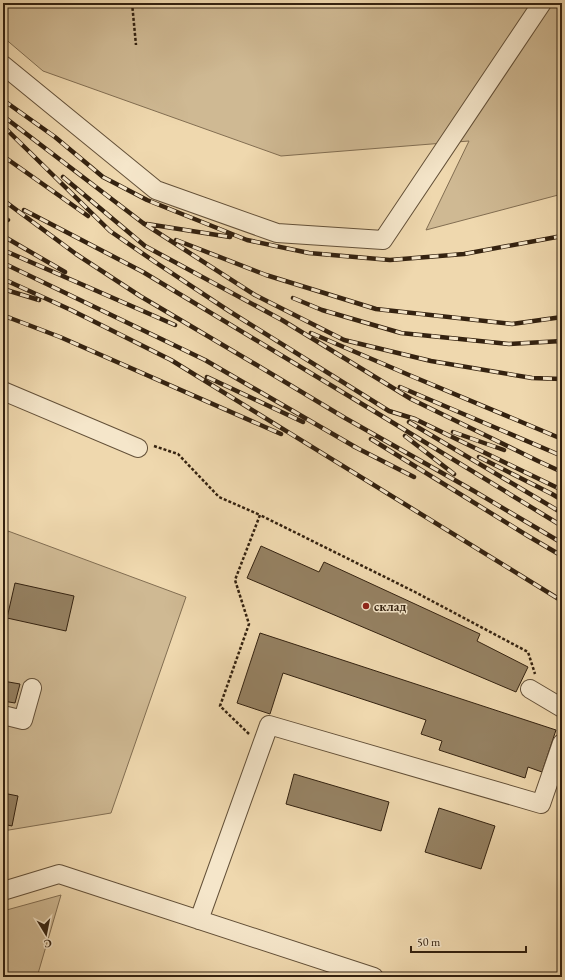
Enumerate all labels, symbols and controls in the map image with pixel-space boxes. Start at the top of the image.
place label: склад [374,598,406,615]
marker: склад [361,601,371,611]
north arrow [26,914,66,954]
scale bar [411,928,526,954]
text: 50 m [417,934,441,950]
text: С [42,936,53,951]

